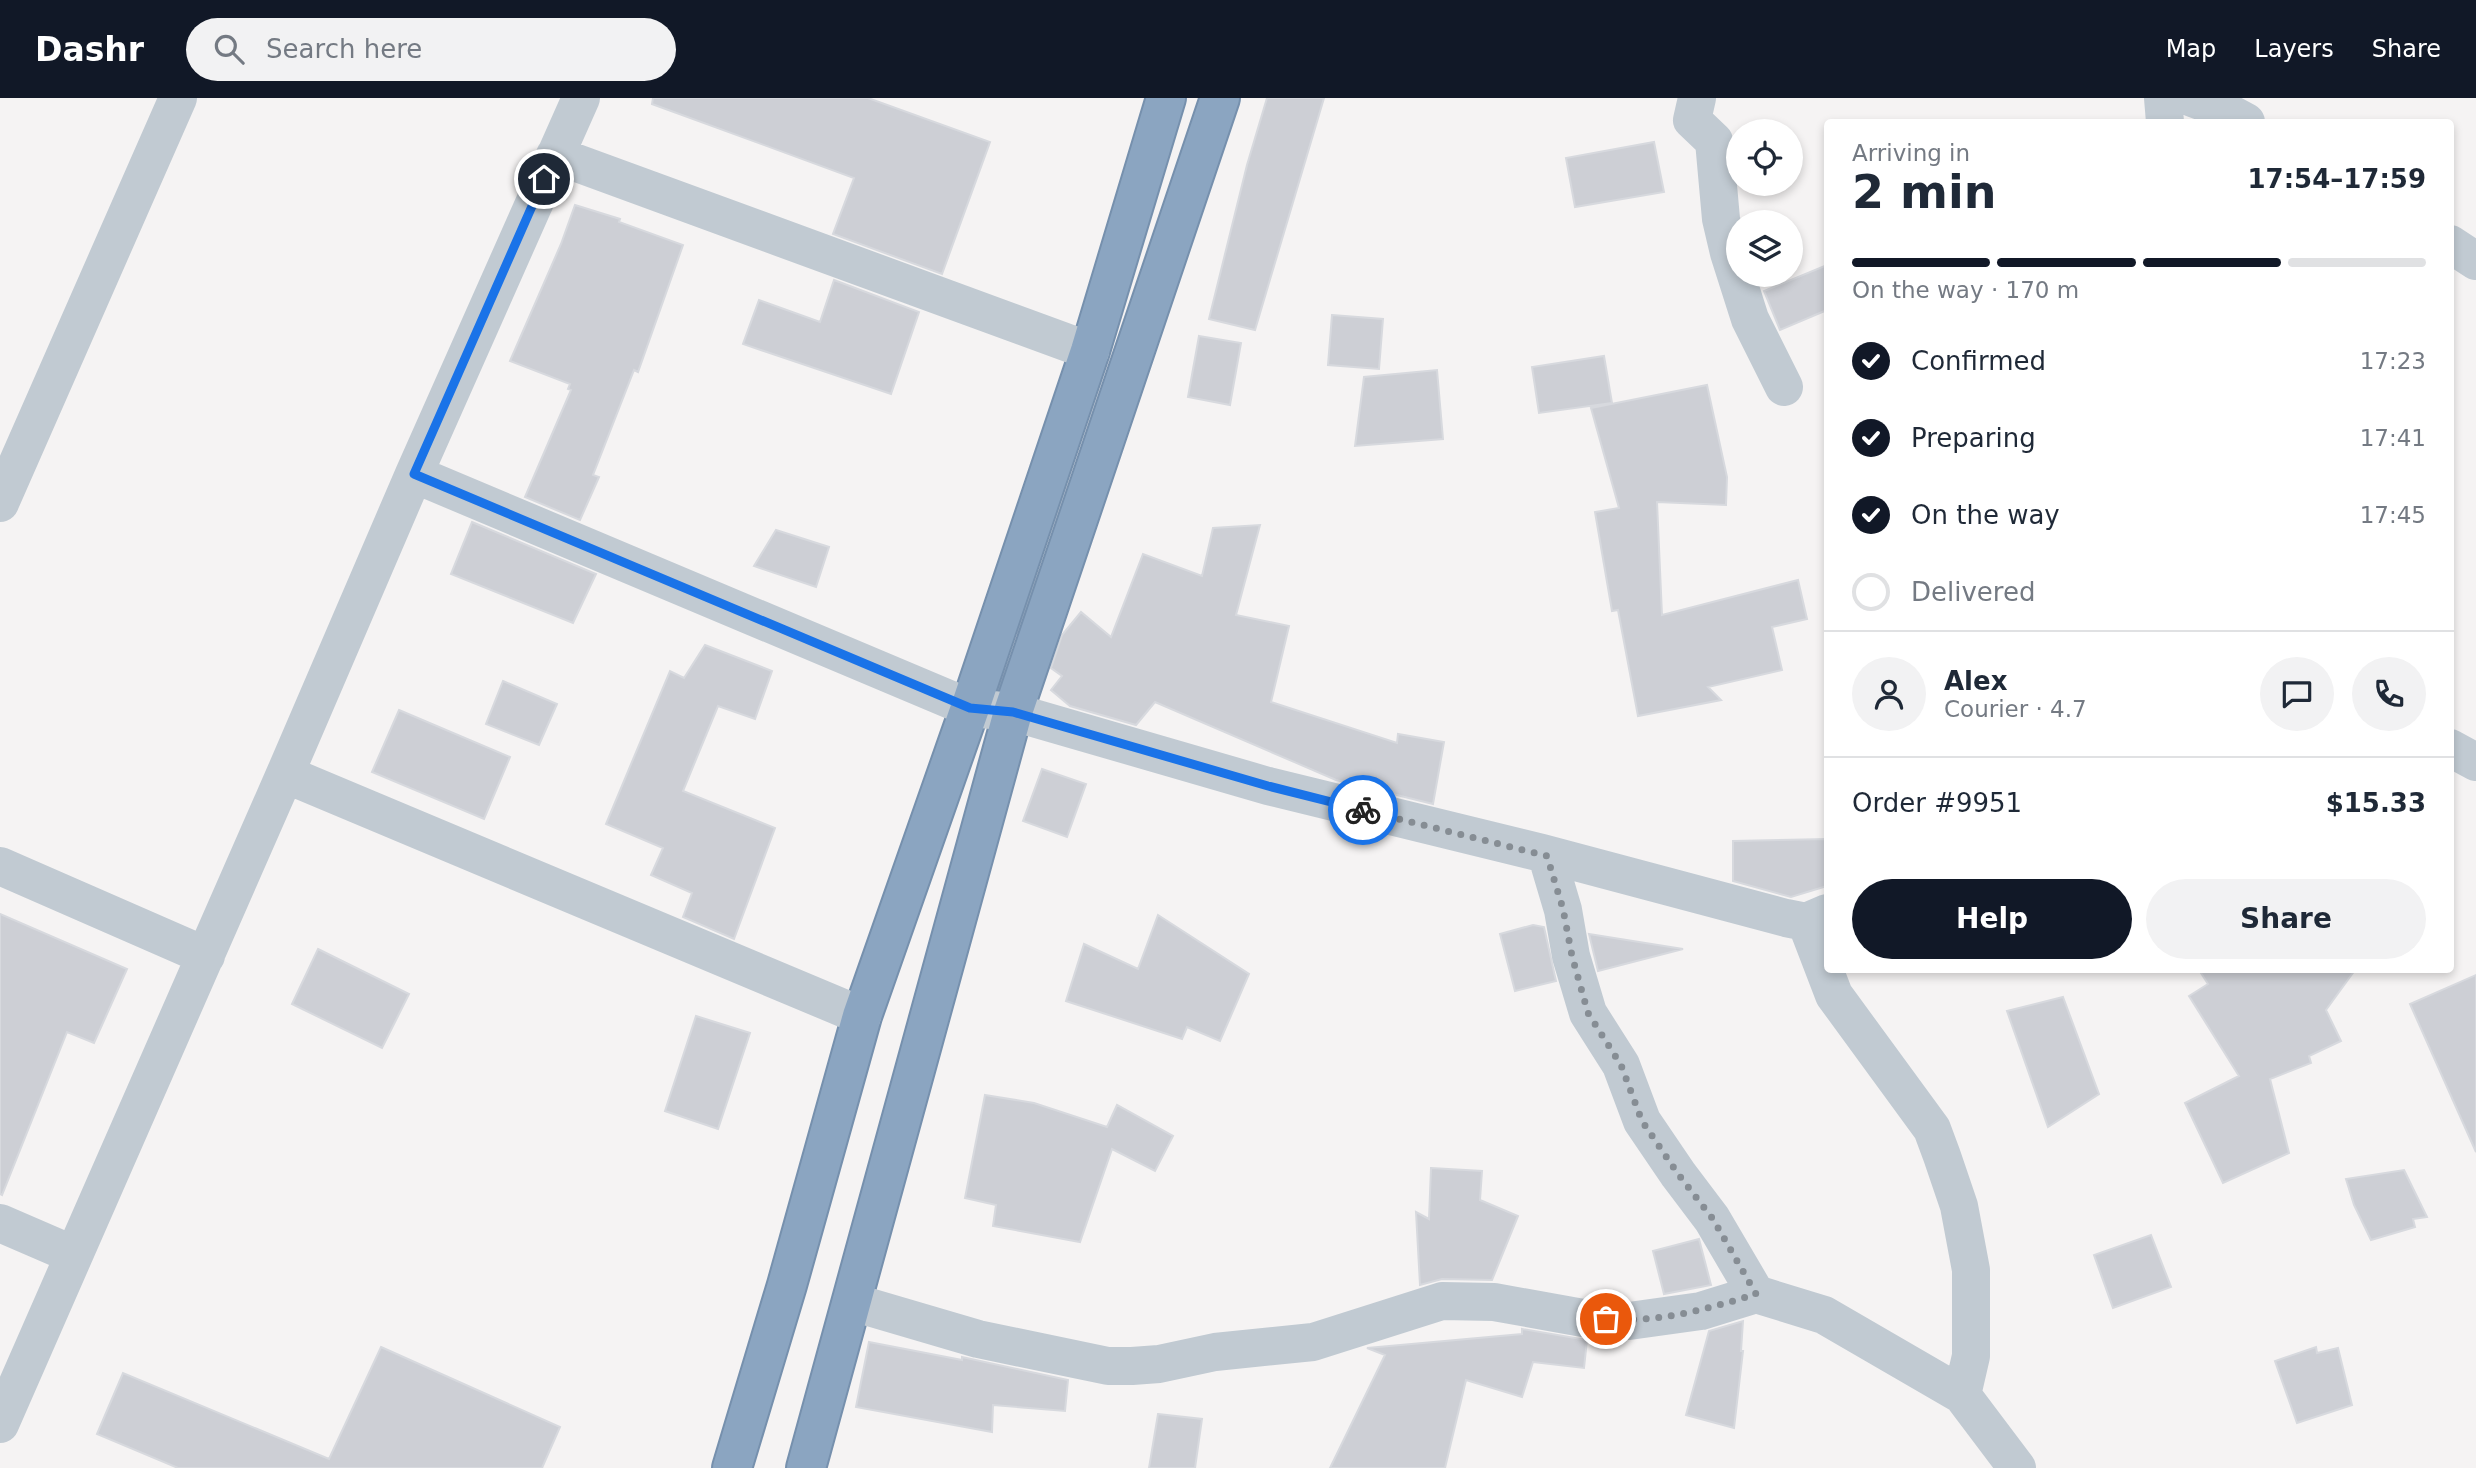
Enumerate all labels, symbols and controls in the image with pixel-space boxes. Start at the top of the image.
search box [186,18,676,81]
text: Dashr [35,30,144,69]
icon: search [210,30,248,68]
text: Search here [266,34,422,64]
text: Map [2166,35,2216,63]
text: Layers [2254,35,2334,63]
text: Share [2372,35,2441,63]
map controls [1726,119,1803,287]
button: locate [1726,119,1803,196]
text: Arriving in [1852,140,1970,166]
pin [514,149,574,209]
icon: home [525,160,563,198]
text: 17:54–17:59 [2247,164,2426,194]
text: 2 min [1852,165,1996,219]
button: layers [1726,210,1803,287]
text: On the way · 170 m [1852,277,2079,303]
icon: check [1852,342,1890,380]
text: Confirmed [1911,346,2046,376]
text: 17:23 [2360,348,2426,374]
icon: check [1852,419,1890,457]
text: Preparing [1911,423,2036,453]
text: 17:41 [2360,425,2426,451]
icon: check [1852,496,1890,534]
text: On the way [1911,500,2060,530]
text: 17:45 [2360,502,2426,528]
text: Delivered [1911,577,2035,607]
button: person [1852,657,1926,731]
button: chat [2260,657,2334,731]
button: phone [2352,657,2426,731]
text: Alex [1944,666,2007,696]
text: Courier · 4.7 [1944,696,2087,722]
courier [1328,775,1398,845]
text: Order #9951 [1852,788,2022,818]
text: $15.33 [2326,788,2426,818]
icon: bike [1344,791,1382,829]
button: Help [1852,879,2132,959]
button: Share [2146,879,2426,959]
pin [1576,1289,1636,1349]
icon: bag [1587,1300,1625,1338]

